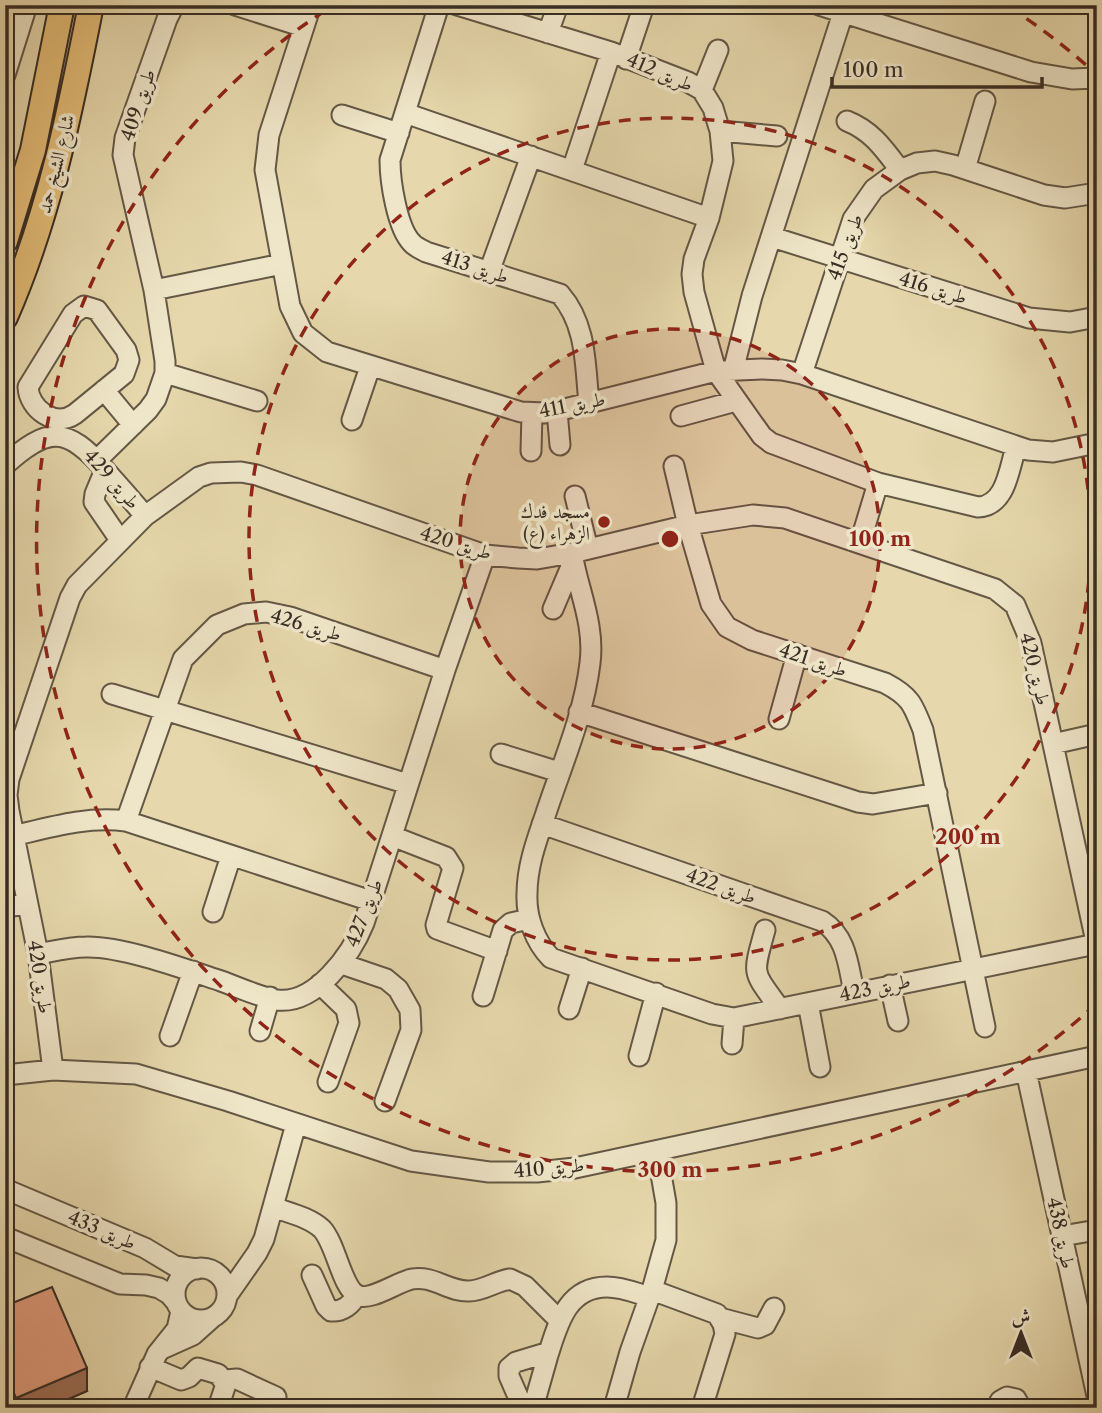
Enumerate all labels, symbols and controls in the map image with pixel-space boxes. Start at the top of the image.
scale bar [832,46,1042,90]
street label: طريق 412 [623,48,697,97]
text: 100 m [843,57,904,82]
street label: طريق 409 [116,66,161,144]
street label: شارع الشيخ حمد [33,112,85,217]
street label: طريق 415 [822,211,869,284]
street label: طريق 413 [438,245,511,290]
street label: طريق 416 [896,267,970,310]
street label: طريق 411 [537,387,607,424]
street label: طريق 429 [78,444,145,514]
place label: مسجد فدك الزهراء (ع) [521,500,590,549]
marker: مسجد فدك الزهراء (ع) [596,514,612,530]
street label: طريق 420 [417,521,495,566]
text: 100 m [849,526,911,551]
centre of rings [658,527,682,551]
street label: طريق 426 [268,604,344,647]
street label: طريق 420 [1014,630,1055,708]
street label: طريق 421 [776,638,850,683]
text: 200 m [935,824,1001,849]
street label: طريق 422 [683,863,759,910]
street label: طريق 427 [341,876,388,951]
street label: طريق 420 [22,939,57,1015]
street label: طريق 423 [837,969,913,1008]
street label: طريق 410 [513,1153,585,1184]
text: 300 m [638,1157,702,1182]
street label: طريق 438 [1041,1195,1080,1271]
street label: طريق 433 [64,1205,140,1256]
north arrow [986,1298,1056,1368]
text: ش [1012,1305,1030,1328]

